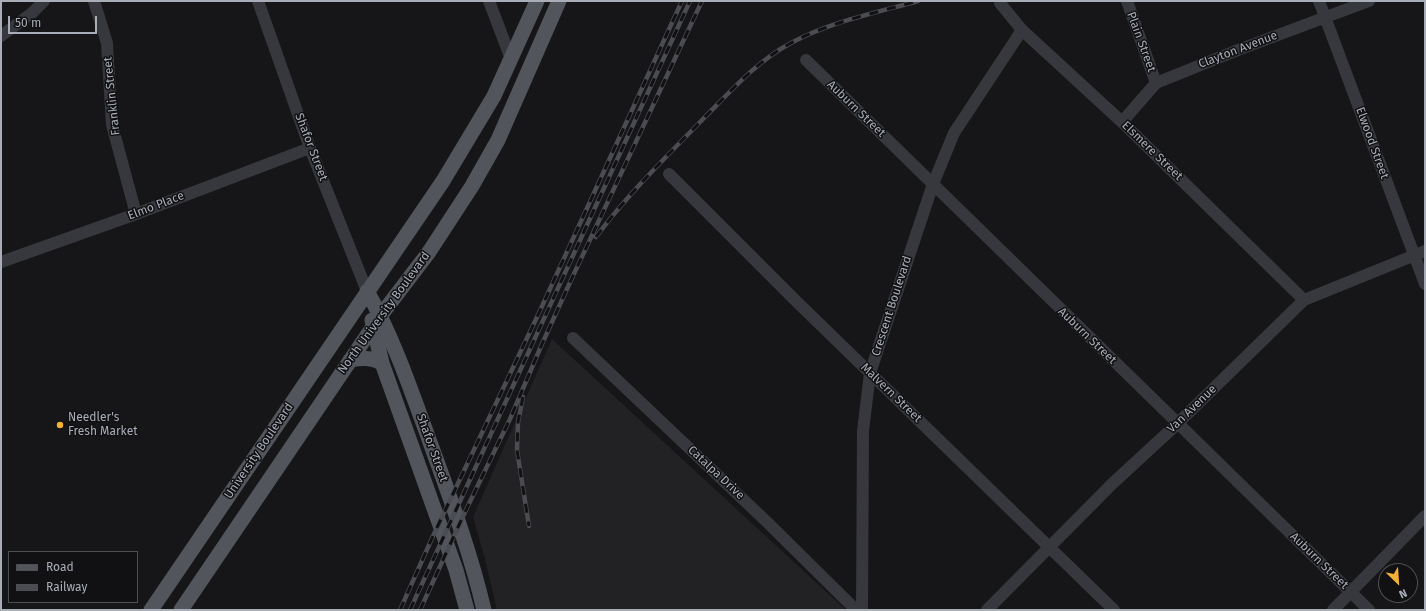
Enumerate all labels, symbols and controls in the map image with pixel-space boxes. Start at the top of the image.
scale bar [10,8,99,34]
street label: Plain Street [1123,10,1159,74]
text: 50 m [15,16,41,30]
street label: Clayton Avenue [1196,28,1280,72]
street label: Franklin Street [101,56,123,136]
street label: Auburn Street [824,78,888,140]
street label: Elwood Street [1352,105,1392,181]
street label: Shafor Street [291,111,331,183]
street label: Elsmere Street [1119,118,1185,184]
street label: Elmo Place [126,189,186,223]
street label: North University Boulevard [335,249,433,377]
street label: Crescent Boulevard [869,254,915,358]
street label: Auburn Street [1055,305,1119,367]
street label: Malvern Street [858,360,924,426]
street label: Van Avenue [1164,382,1220,436]
street label: University Boulevard [222,400,296,502]
place label: Needler's Fresh Market [68,411,138,439]
street label: Shafor Street [413,412,451,484]
marker: Needler's Fresh Market [55,420,65,430]
street label: Catalpa Drive [685,443,747,503]
street label: Auburn Street [1287,530,1351,592]
legend [8,551,138,603]
text: Road [46,560,74,574]
north arrow [1378,563,1418,603]
text: Railway [46,580,87,594]
text: N [1397,586,1409,601]

